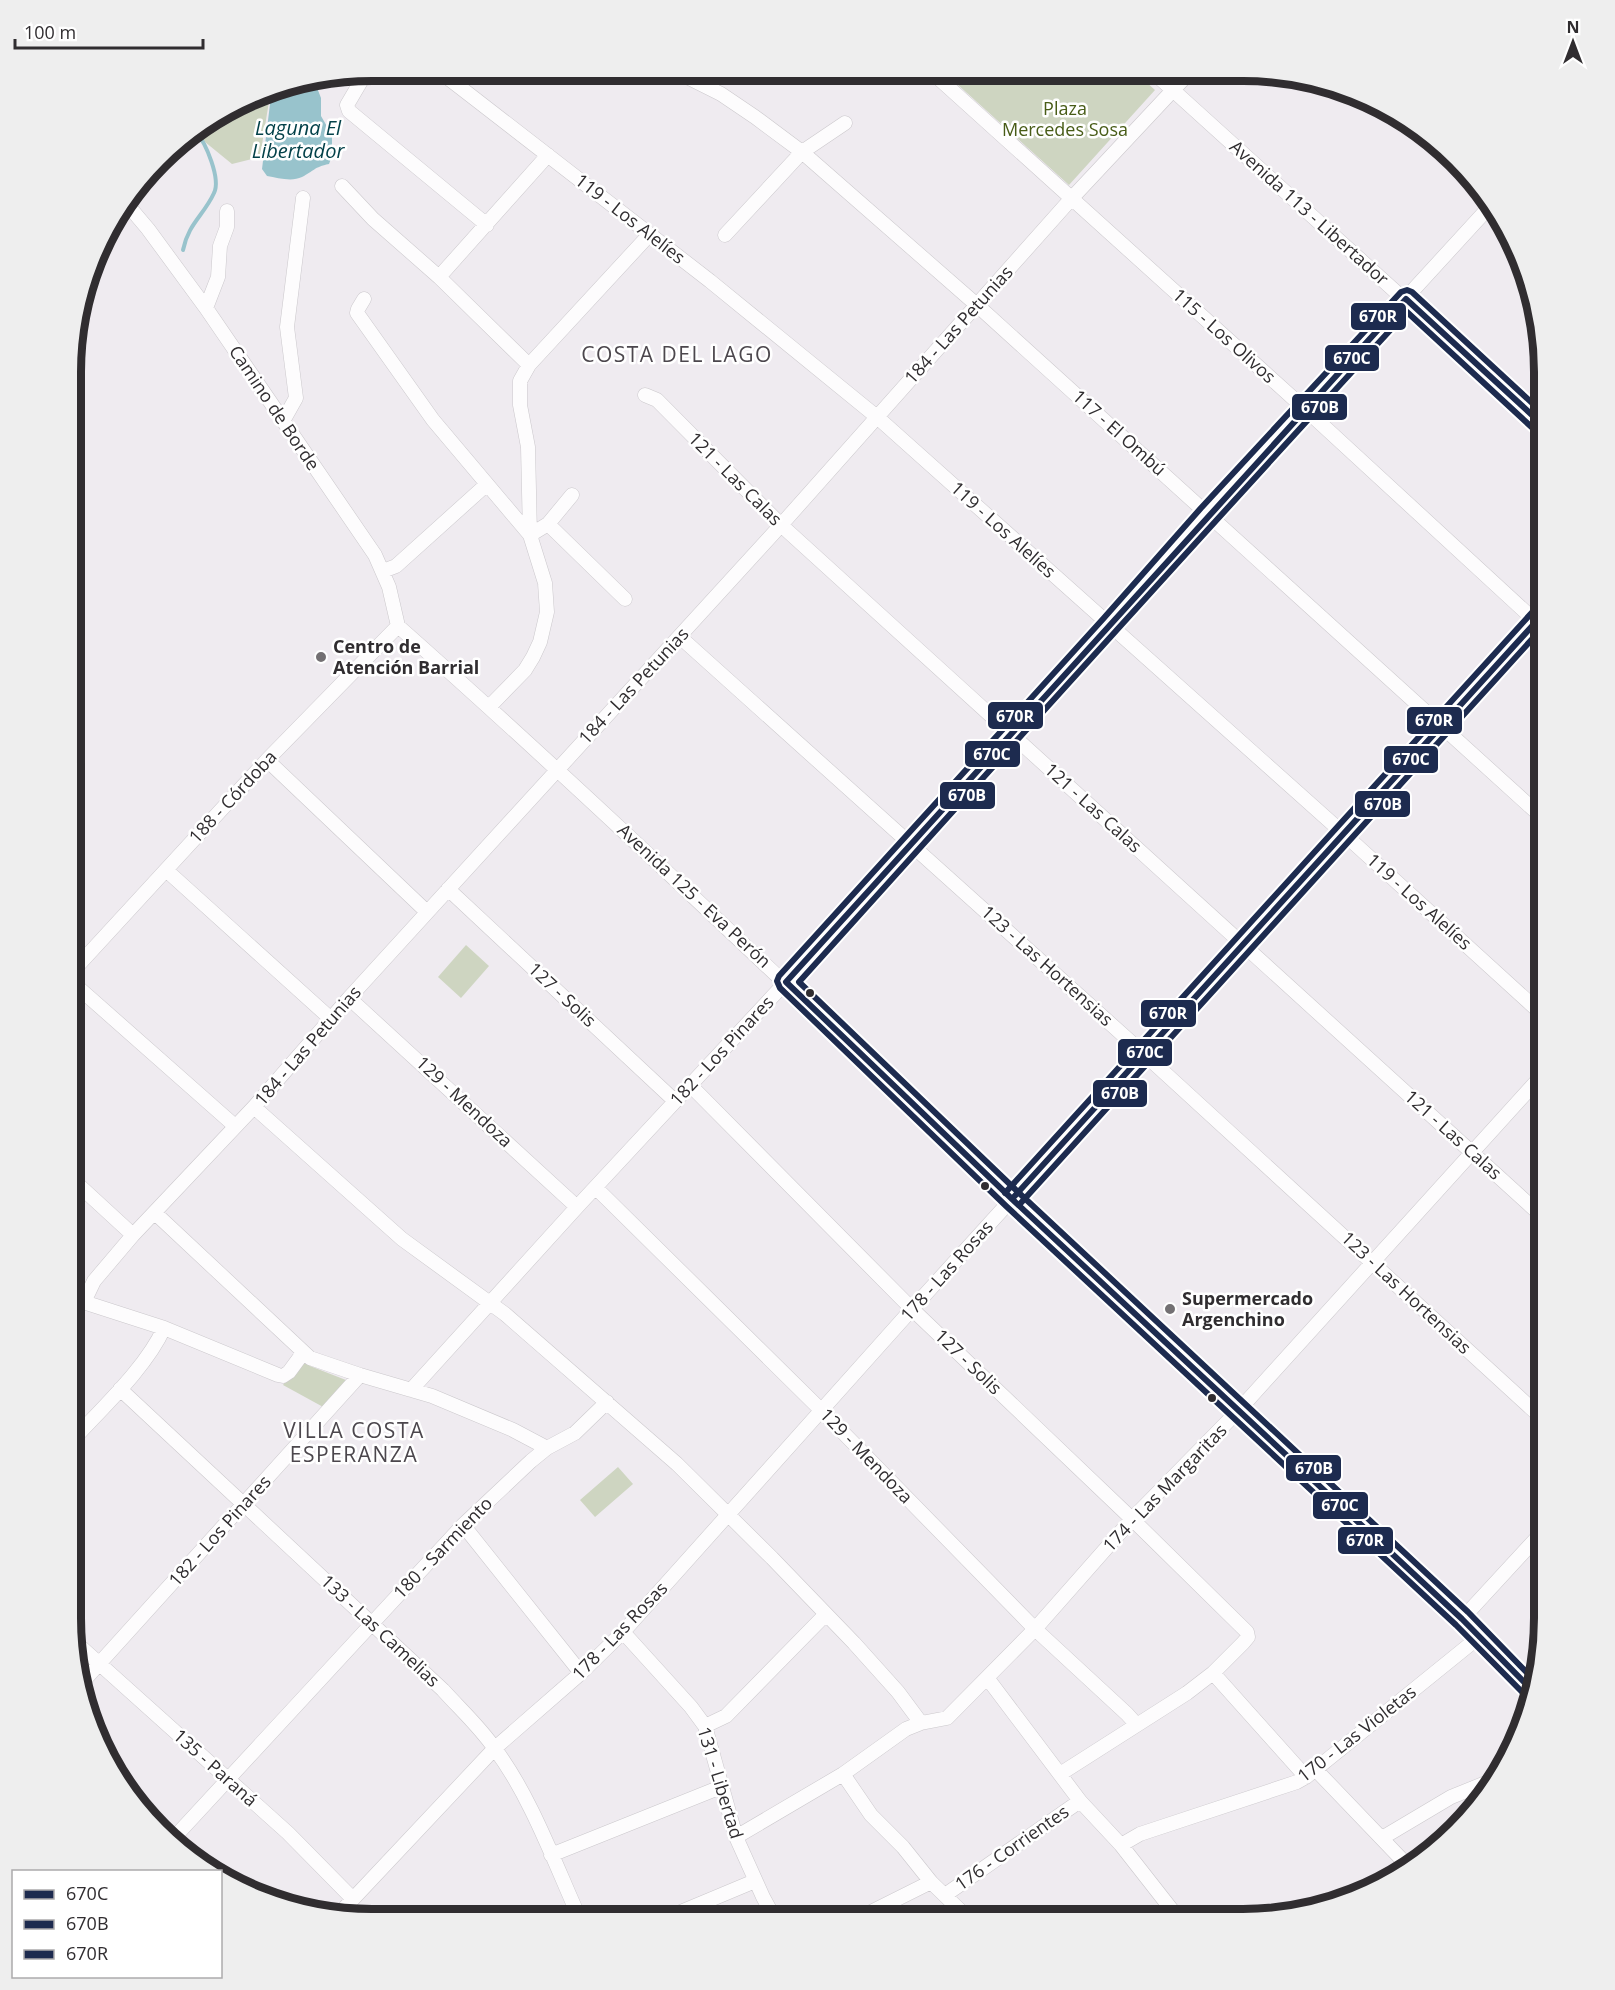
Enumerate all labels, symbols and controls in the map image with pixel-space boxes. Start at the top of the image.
scale bar [15,12,202,50]
north arrow [1543,12,1603,72]
text: N [1566,16,1580,38]
text: 100 m [24,20,76,44]
park label: Plaza Mercedes Sosa [1002,96,1128,141]
water label: Laguna El Libertador [252,114,345,164]
street label: Avenida 113 - Libertador [1225,134,1395,290]
street label: 119 - Los Alelíes [571,168,691,269]
street label: 184 - Las Petunias [899,260,1018,389]
street label: 115 - Los Olivos [1168,283,1281,388]
line badge: 670R [1350,302,1407,331]
text: 670R [1359,305,1397,327]
street label: Camino de Borde [224,340,326,475]
district label: COSTA DEL LAGO [581,340,773,368]
line badge: 670C [1324,344,1380,372]
text: 670C [1333,347,1371,369]
street label: 117 - El Ombú [1068,384,1172,481]
line badge: 670B [1291,393,1348,421]
text: 670B [1301,396,1339,418]
street label: 121 - Las Calas [684,426,788,530]
street label: 119 - Los Alelíes [946,476,1061,583]
street label: 184 - Las Petunias [573,622,694,749]
place label: Centro de Atención Barrial [333,634,479,679]
marker: Centro de Atención Barrial [314,650,328,664]
line badge: 670R [987,701,1044,730]
text: 670R [996,705,1034,727]
line badge: 670R [1406,706,1463,735]
text: 670R [1415,709,1453,731]
line badge: 670C [964,740,1021,768]
text: 670C [973,743,1011,765]
street label: 188 - Córdoba [183,745,281,848]
line badge: 670C [1383,745,1439,774]
text: 670C [1392,748,1430,770]
street label: 121 - Las Calas [1040,757,1147,857]
line badge: 670B [939,781,996,810]
text: 670B [948,784,986,806]
line badge: 670B [1354,790,1411,818]
text: 670B [1364,793,1402,815]
street label: Avenida 125 - Eva Perón [613,818,777,973]
street label: 119 - Los Alelíes [1362,848,1477,955]
street label: 123 - Las Hortensias [977,900,1119,1031]
street label: 127 - Solis [524,957,602,1032]
street label: 184 - Las Petunias [249,980,366,1110]
unlabelled marker [804,987,816,999]
street label: 182 - Los Pinares [664,990,778,1110]
line badge: 670R [1140,999,1197,1028]
text: 670R [1149,1002,1187,1024]
line badge: 670C [1117,1038,1173,1067]
text: 670C [1126,1041,1164,1063]
street label: 129 - Mendoza [411,1050,518,1152]
line badge: 670B [1092,1079,1148,1108]
text: 670B [1101,1082,1139,1104]
street label: 121 - Las Calas [1400,1084,1507,1184]
unlabelled marker [979,1180,991,1192]
street label: 178 - Las Rosas [895,1215,998,1326]
street label: 123 - Las Hortensias [1337,1226,1477,1359]
place label: Supermercado Argenchino [1182,1286,1313,1331]
marker: Supermercado Argenchino [1163,1302,1177,1316]
street label: 127 - Solis [930,1323,1007,1399]
unlabelled marker [1206,1392,1218,1404]
street label: 129 - Mendoza [815,1402,918,1508]
district label: VILLA COSTA ESPERANZA [283,1416,425,1468]
street label: 174 - Las Margaritas [1097,1418,1232,1556]
line badge: 670B [1285,1454,1342,1482]
text: 670B [1295,1457,1333,1479]
street label: 182 - Los Pinares [163,1470,276,1591]
street label: 180 - Sarmiento [388,1491,497,1603]
line badge: 670C [1312,1491,1369,1520]
text: 670C [1321,1494,1359,1516]
line badge: 670R [1337,1526,1394,1555]
text: 670R [1346,1529,1384,1551]
street label: 133 - Las Camelias [316,1569,445,1692]
street label: 178 - Las Rosas [566,1576,672,1685]
street label: 170 - Las Violetas [1292,1679,1421,1787]
street label: 135 - Paraná [169,1723,263,1811]
street label: 131 - Libertad [693,1724,749,1842]
street label: 176 - Corrientes [950,1799,1073,1895]
legend [12,1870,222,1978]
text: 670C [66,1881,108,1905]
text: 670B [66,1911,109,1935]
text: 670R [66,1941,108,1965]

